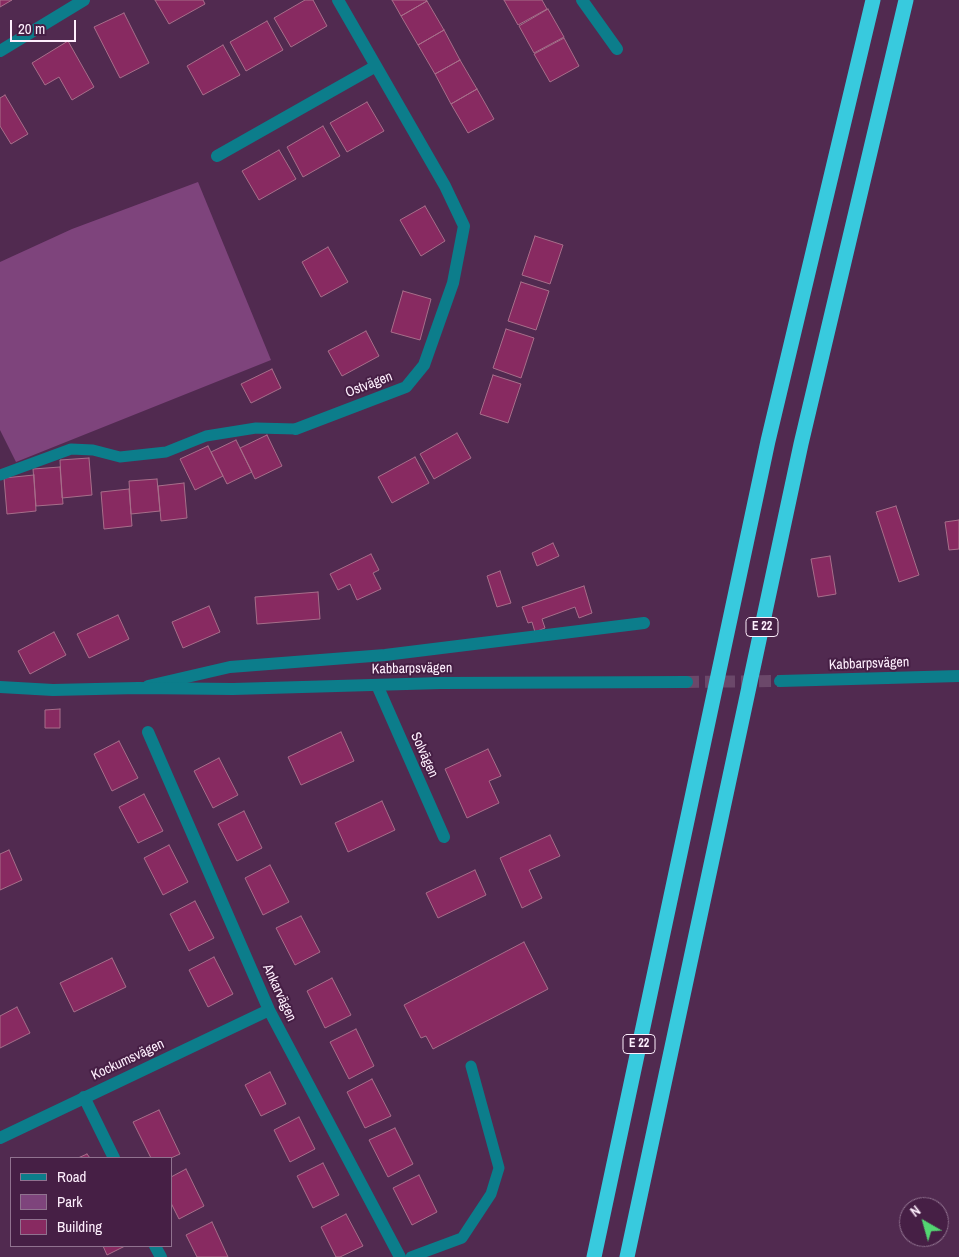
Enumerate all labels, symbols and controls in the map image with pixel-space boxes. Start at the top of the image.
scale bar [12,10,79,42]
text: 20 m [18,18,45,39]
street label: Ostvägen [343,368,395,402]
road number: E 22 [746,618,778,636]
street label: Kabbarpsvägen [829,654,909,674]
street label: Kabbarpsvägen [372,660,452,678]
street label: Solvägen [407,730,441,780]
street label: Ankarvägen [258,962,300,1024]
road number: E 22 [623,1034,655,1054]
street label: Kockumsvägen [89,1036,167,1084]
legend [10,1157,172,1247]
text: Road [57,1166,86,1187]
text: Park [57,1191,82,1212]
north arrow [899,1197,949,1247]
text: N [907,1201,924,1221]
text: Building [57,1216,102,1237]

